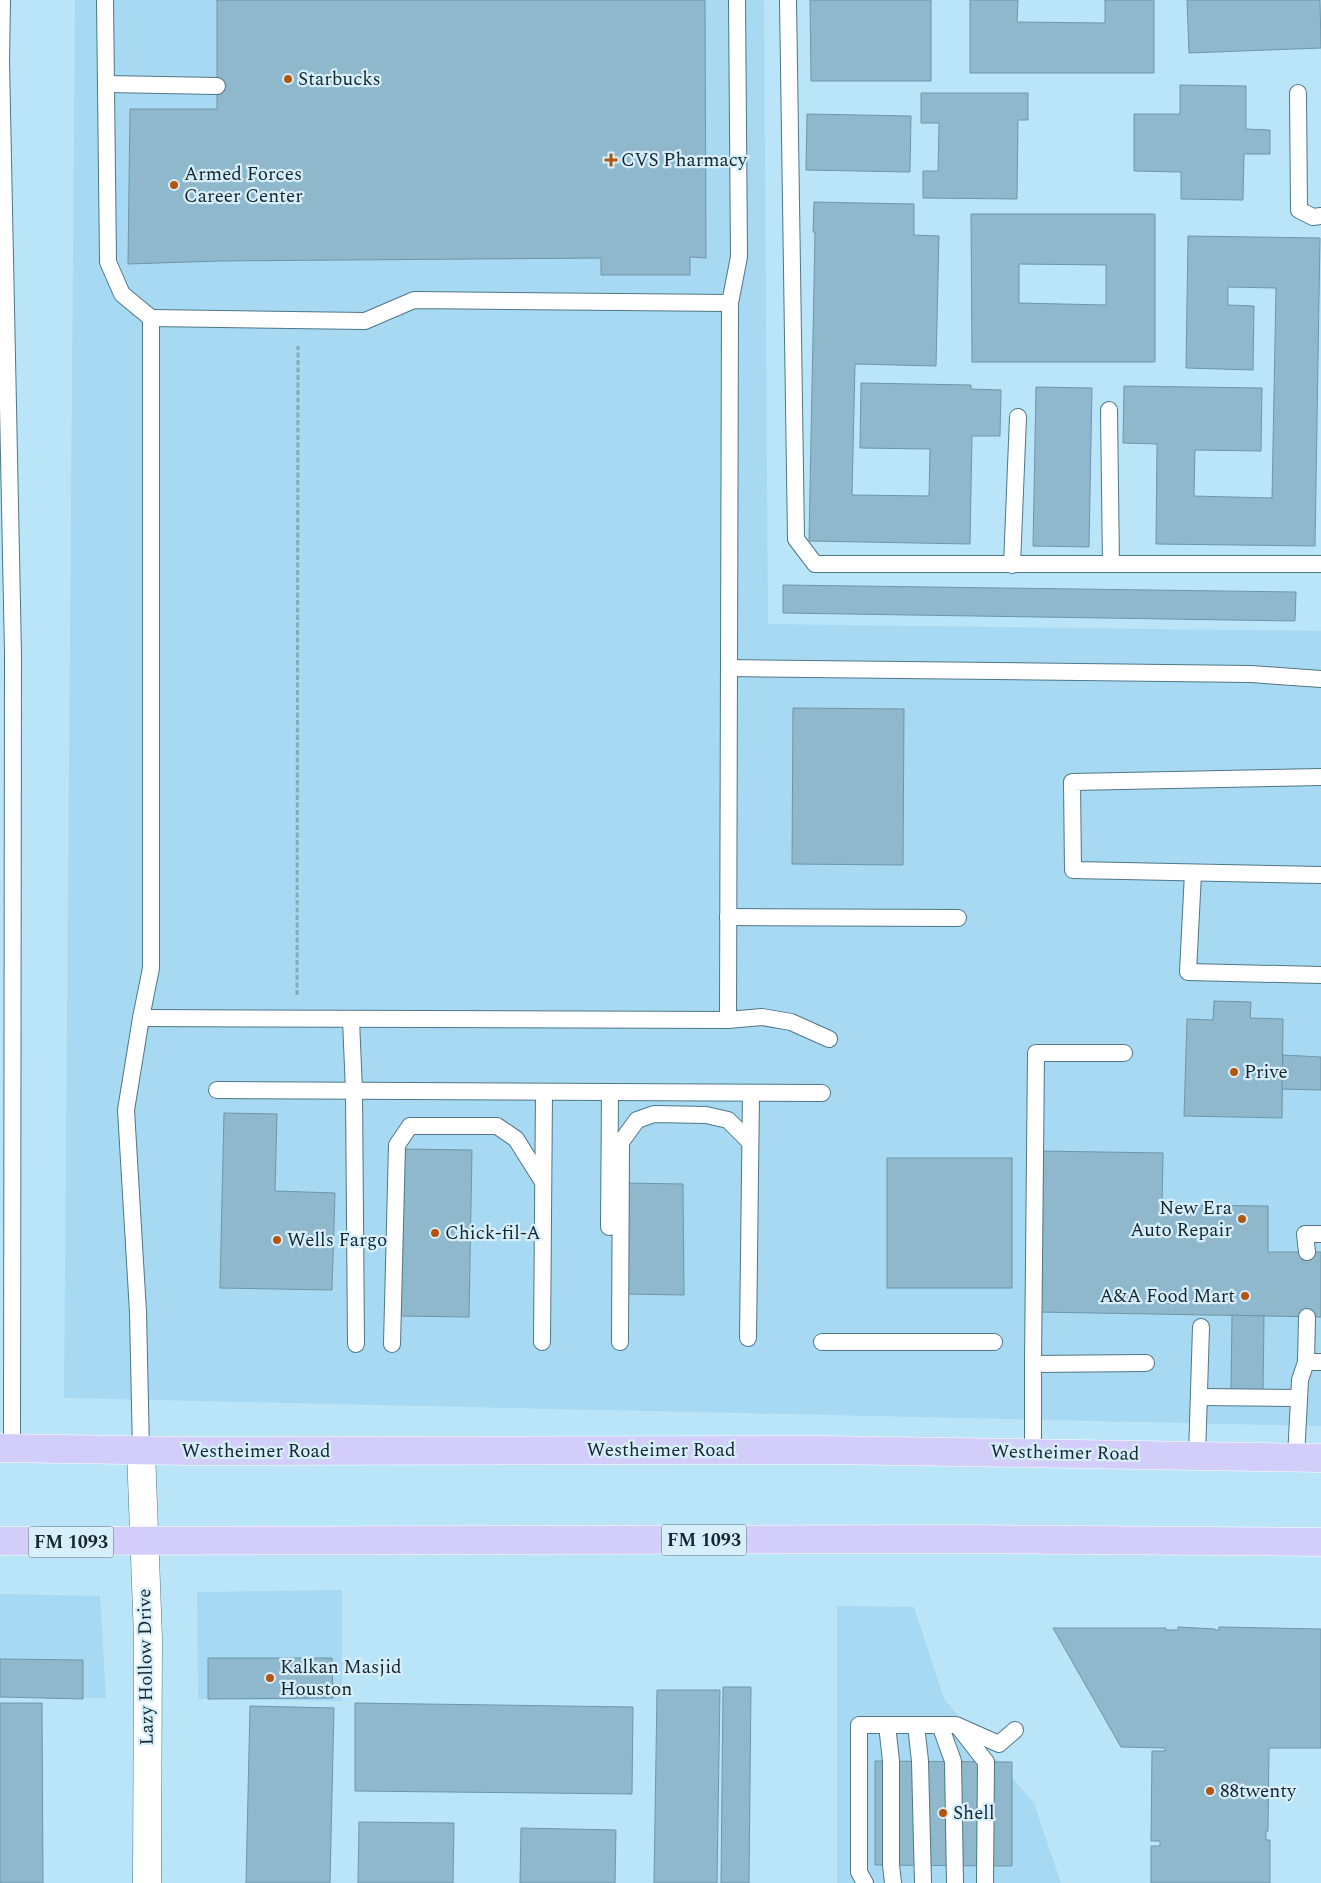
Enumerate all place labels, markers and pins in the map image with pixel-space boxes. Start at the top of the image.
place label: Starbucks [298,65,381,94]
marker: Starbucks [282,73,294,85]
place label: CVS Pharmacy [621,146,748,175]
marker: CVS Pharmacy [605,154,617,166]
place label: Armed Forces Career Center [184,160,303,211]
marker: Armed Forces Career Center [168,179,180,191]
place label: Prive [1244,1058,1288,1087]
marker: Prive [1228,1066,1240,1078]
place label: New Era Auto Repair [1130,1194,1233,1245]
marker: New Era Auto Repair [1236,1213,1248,1225]
place label: Chick-fil-A [445,1219,541,1248]
place label: Wells Fargo [287,1226,387,1255]
marker: Chick-fil-A [429,1227,441,1239]
marker: Wells Fargo [271,1234,283,1246]
place label: A&A Food Mart [1100,1282,1235,1311]
marker: A&A Food Mart [1239,1290,1251,1302]
place label: Kalkan Masjid Houston [280,1653,402,1704]
marker: Kalkan Masjid Houston [264,1672,276,1684]
place label: 88twenty [1220,1777,1297,1806]
marker: 88twenty [1204,1785,1216,1797]
place label: Shell [953,1799,995,1828]
marker: Shell [937,1807,949,1819]

